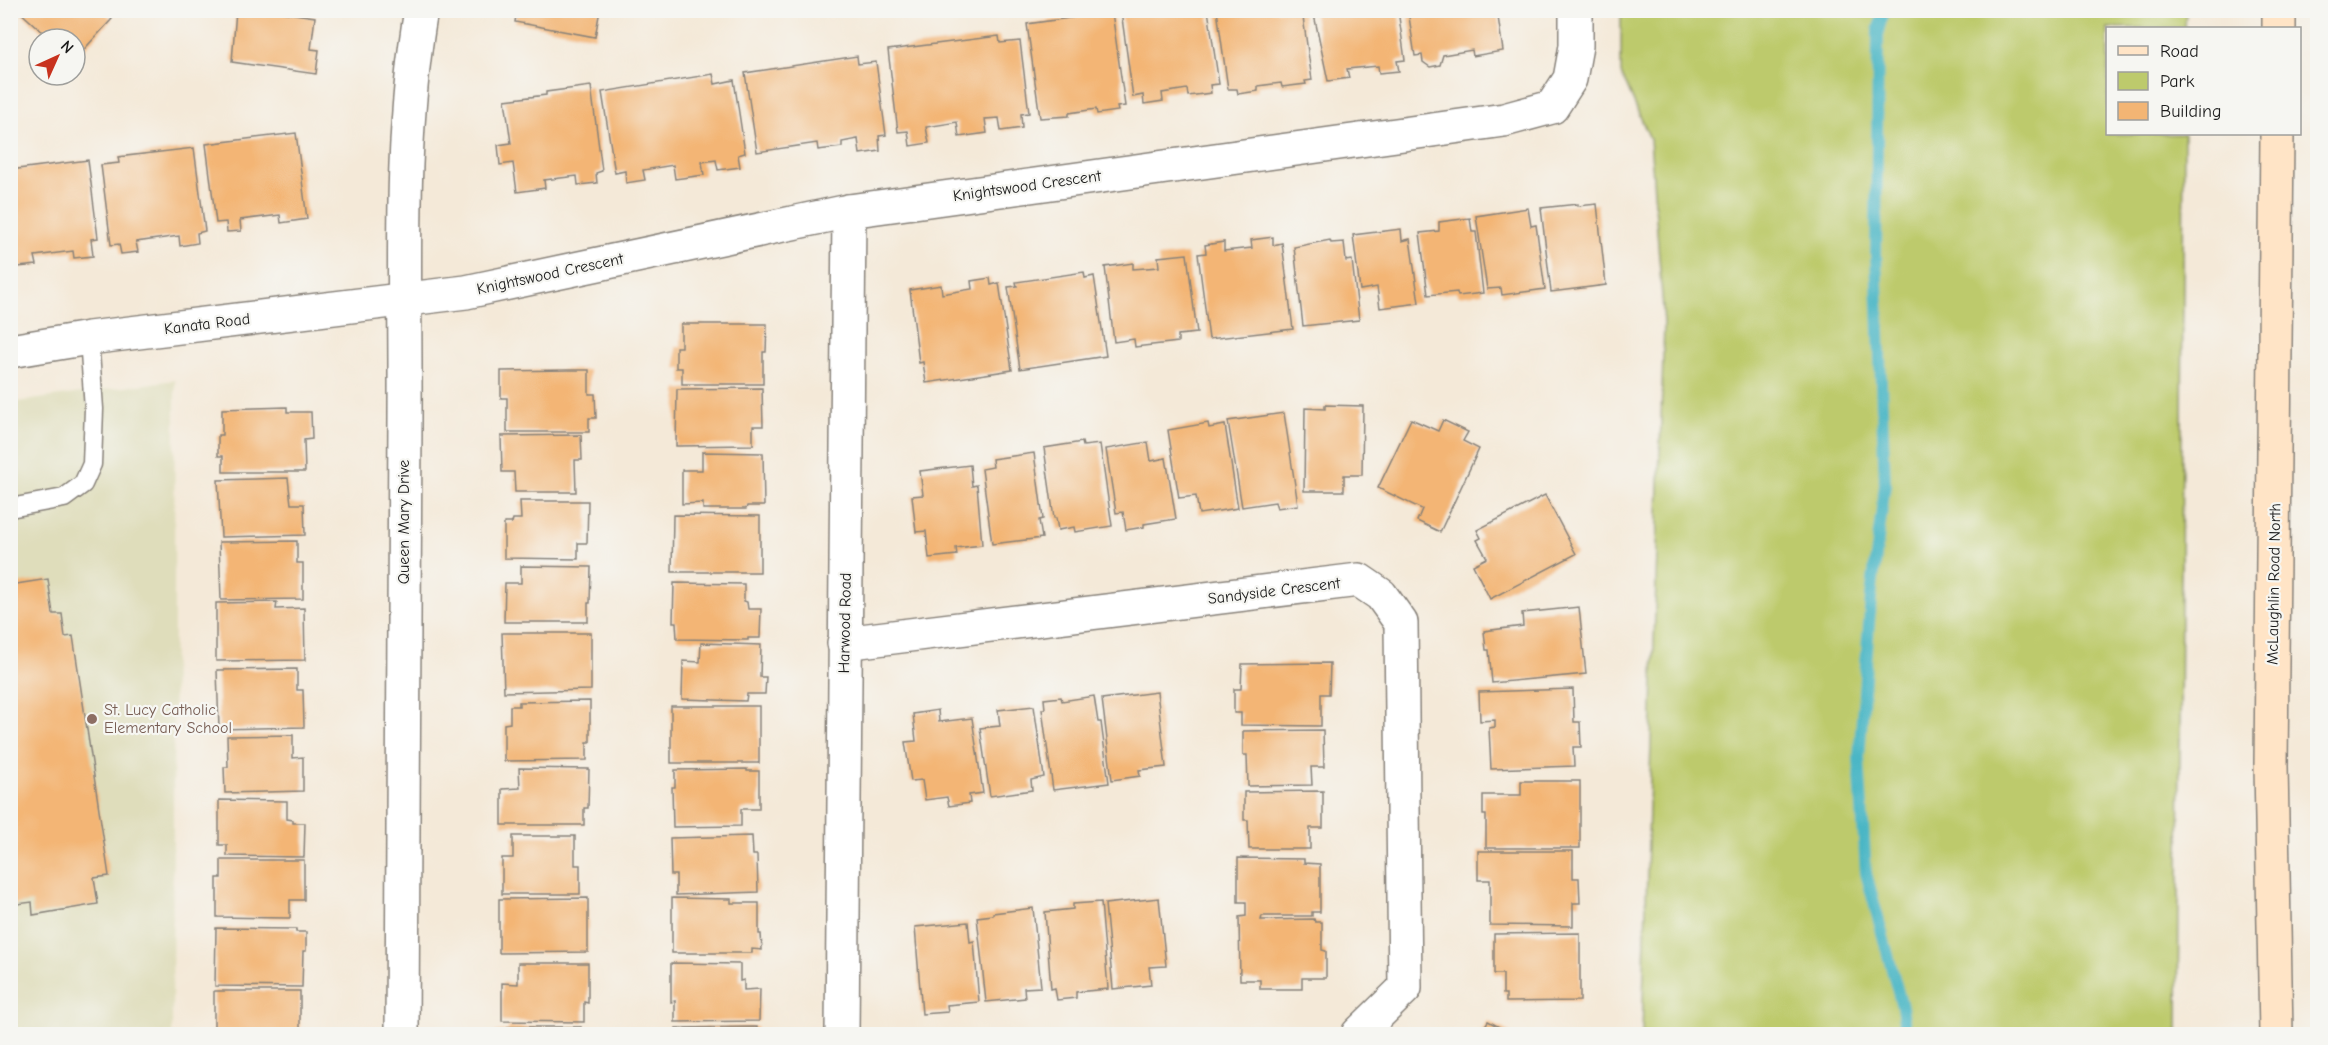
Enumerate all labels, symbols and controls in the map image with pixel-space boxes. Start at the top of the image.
north arrow [27,27,87,87]
legend [2106,27,2301,135]
text: N [57,37,77,57]
text: Road [2160,41,2199,62]
text: Park [2160,71,2195,92]
text: Building [2160,101,2222,122]
street label: Knightswood Crescent [952,167,1103,205]
street label: Knightswood Crescent [475,250,625,298]
street label: Kanata Road [163,310,251,338]
street label: Queen Mary Drive [395,460,413,584]
street label: McLaughlin Road North [2264,503,2284,665]
street label: Harwood Road [835,572,855,674]
street label: Sandyside Crescent [1207,574,1342,608]
place label: St. Lucy Catholic Elementary School [104,701,232,737]
marker: St. Lucy Catholic Elementary School [85,712,99,726]

